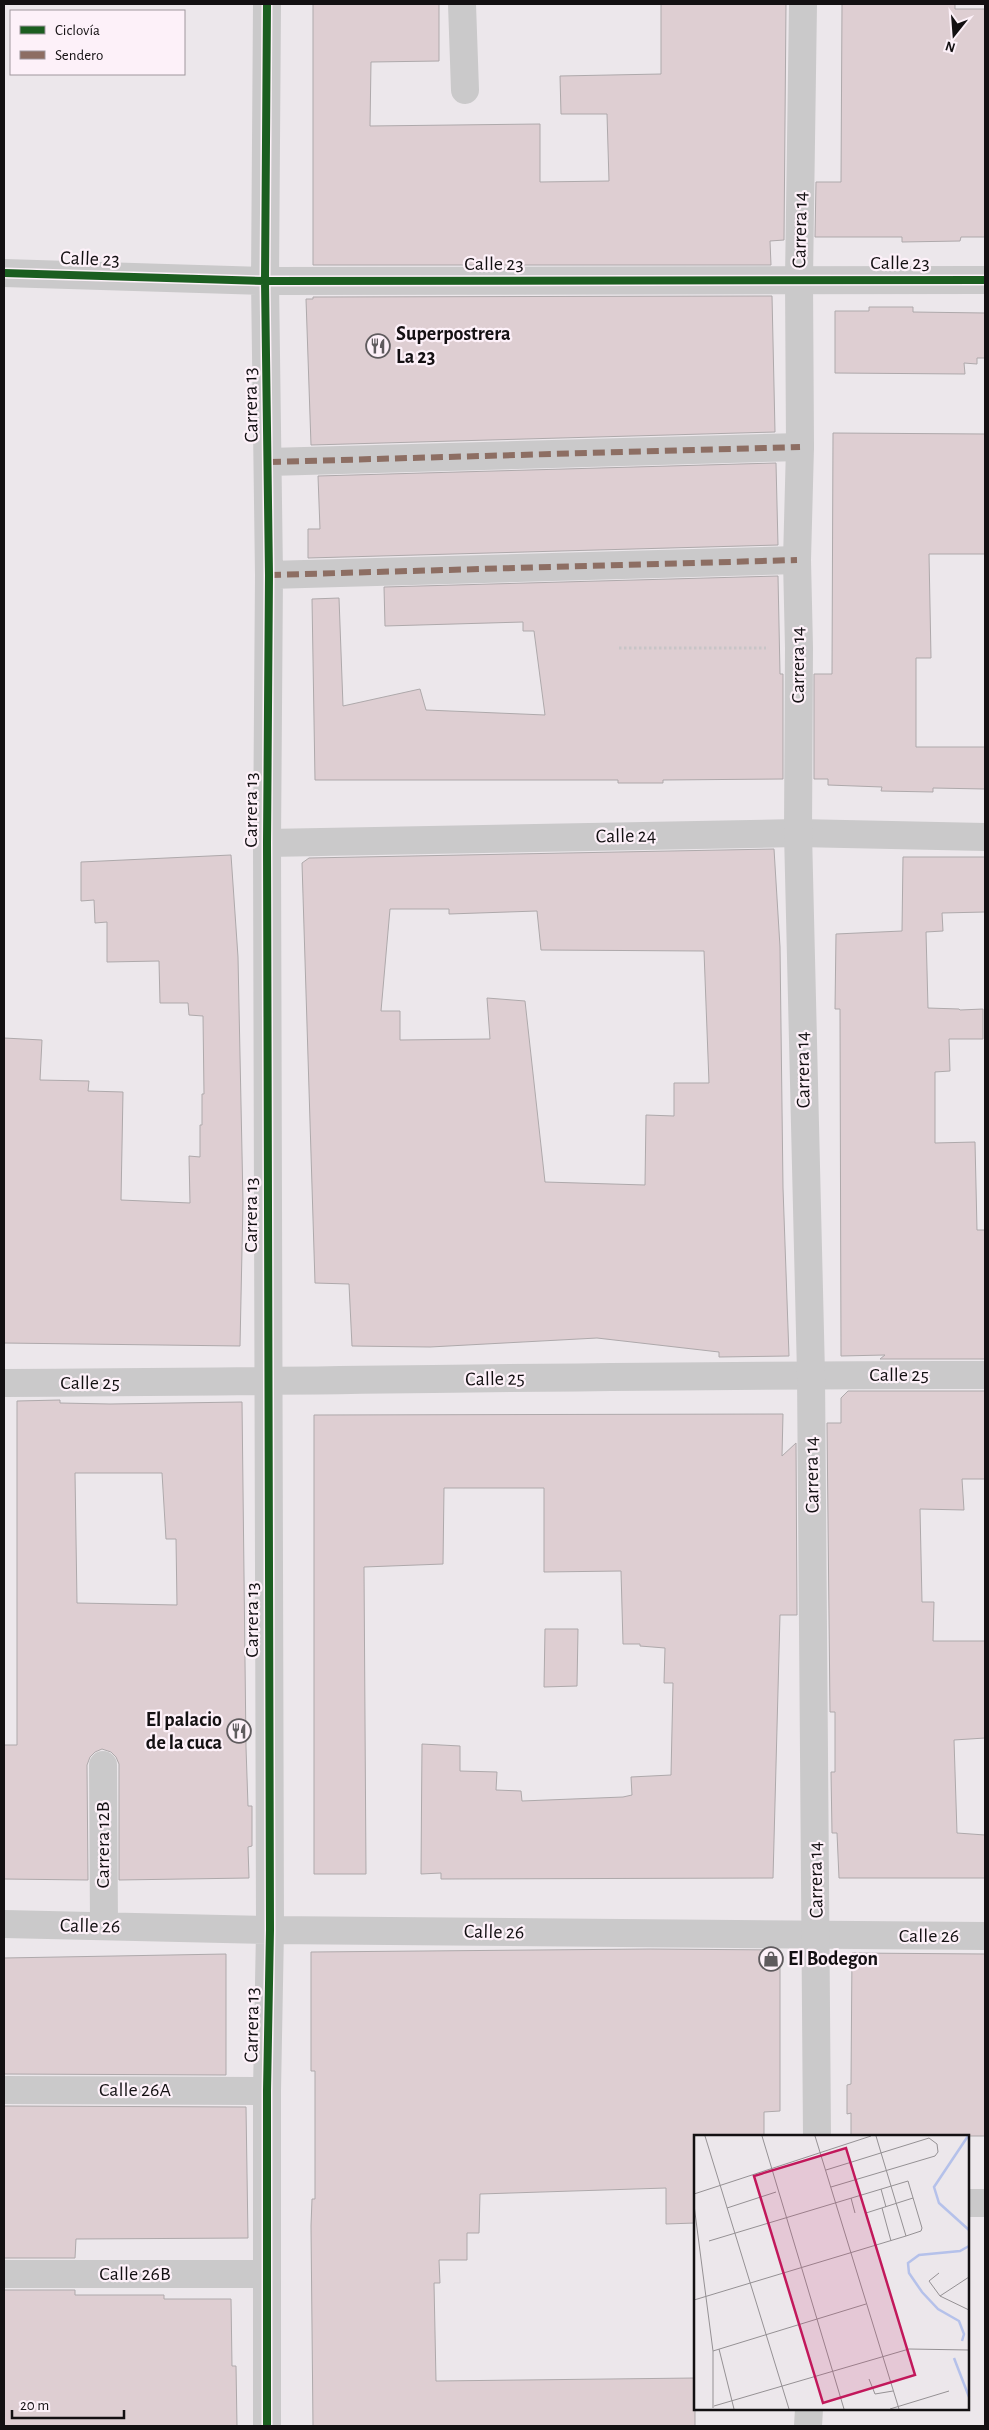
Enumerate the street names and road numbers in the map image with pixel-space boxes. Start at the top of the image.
street label: Carrera 14 [789,191,811,269]
street label: Calle 23 [60,248,120,270]
street label: Calle 23 [870,253,930,273]
street label: Calle 23 [464,254,524,274]
street label: Carrera 13 [240,367,262,443]
street label: Carrera 14 [788,627,808,703]
street label: Carrera 13 [241,772,261,848]
street label: Calle 24 [595,825,657,847]
street label: Carrera 14 [792,1031,814,1109]
street label: Carrera 13 [241,1177,261,1253]
street label: Calle 25 [869,1365,929,1385]
street label: Calle 25 [465,1368,525,1390]
street label: Calle 25 [60,1373,120,1393]
street label: Carrera 14 [801,1436,823,1514]
street label: Carrera 13 [242,1582,262,1658]
street label: Carrera 12B [93,1801,113,1889]
street label: Carrera 14 [805,1841,827,1919]
street label: Calle 26 [60,1915,120,1937]
street label: Calle 26 [464,1921,524,1943]
street label: Calle 26 [899,1926,959,1946]
street label: Carrera 13 [241,1987,263,2063]
street label: Calle 26A [99,2080,171,2100]
street label: Calle 26B [99,2264,171,2284]

